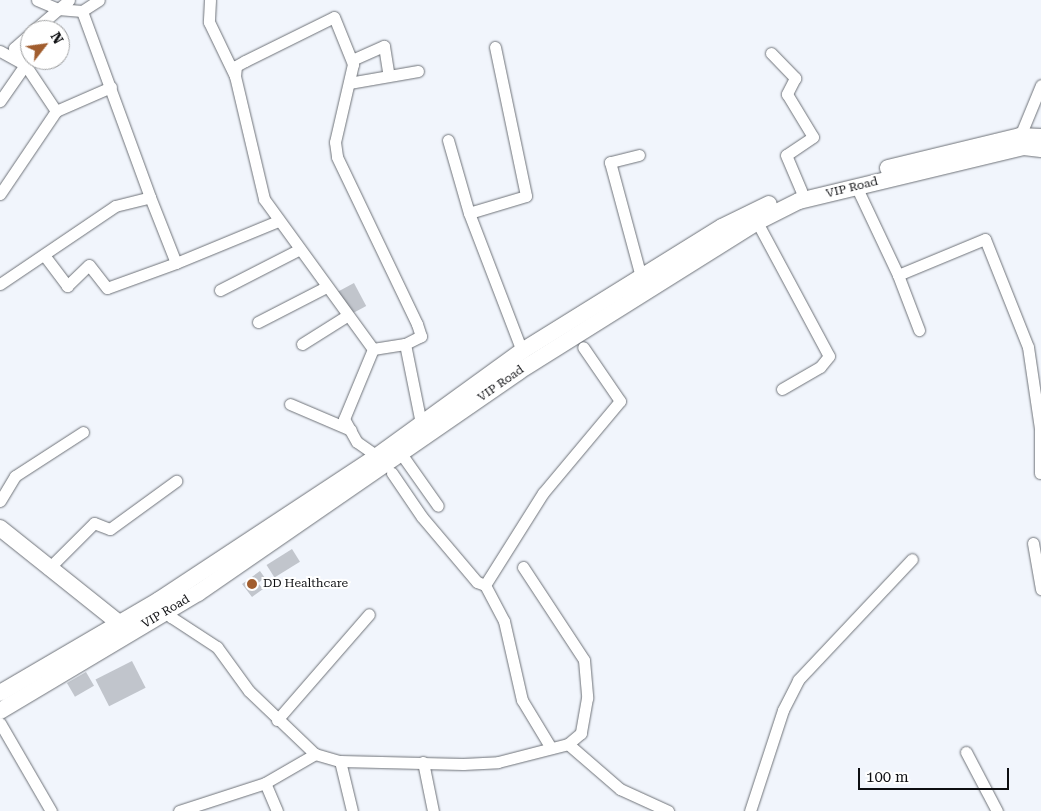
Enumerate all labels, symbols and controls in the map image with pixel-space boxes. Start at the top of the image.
north arrow [20,20,70,70]
text: N [48,29,67,47]
street label: VIP Road [824,175,880,201]
street label: VIP Road [475,363,527,405]
marker: DD Healthcare [245,577,259,591]
place label: DD Healthcare [263,577,348,591]
street label: VIP Road [140,592,192,632]
scale bar [861,758,1012,790]
text: 100 m [866,768,909,786]

